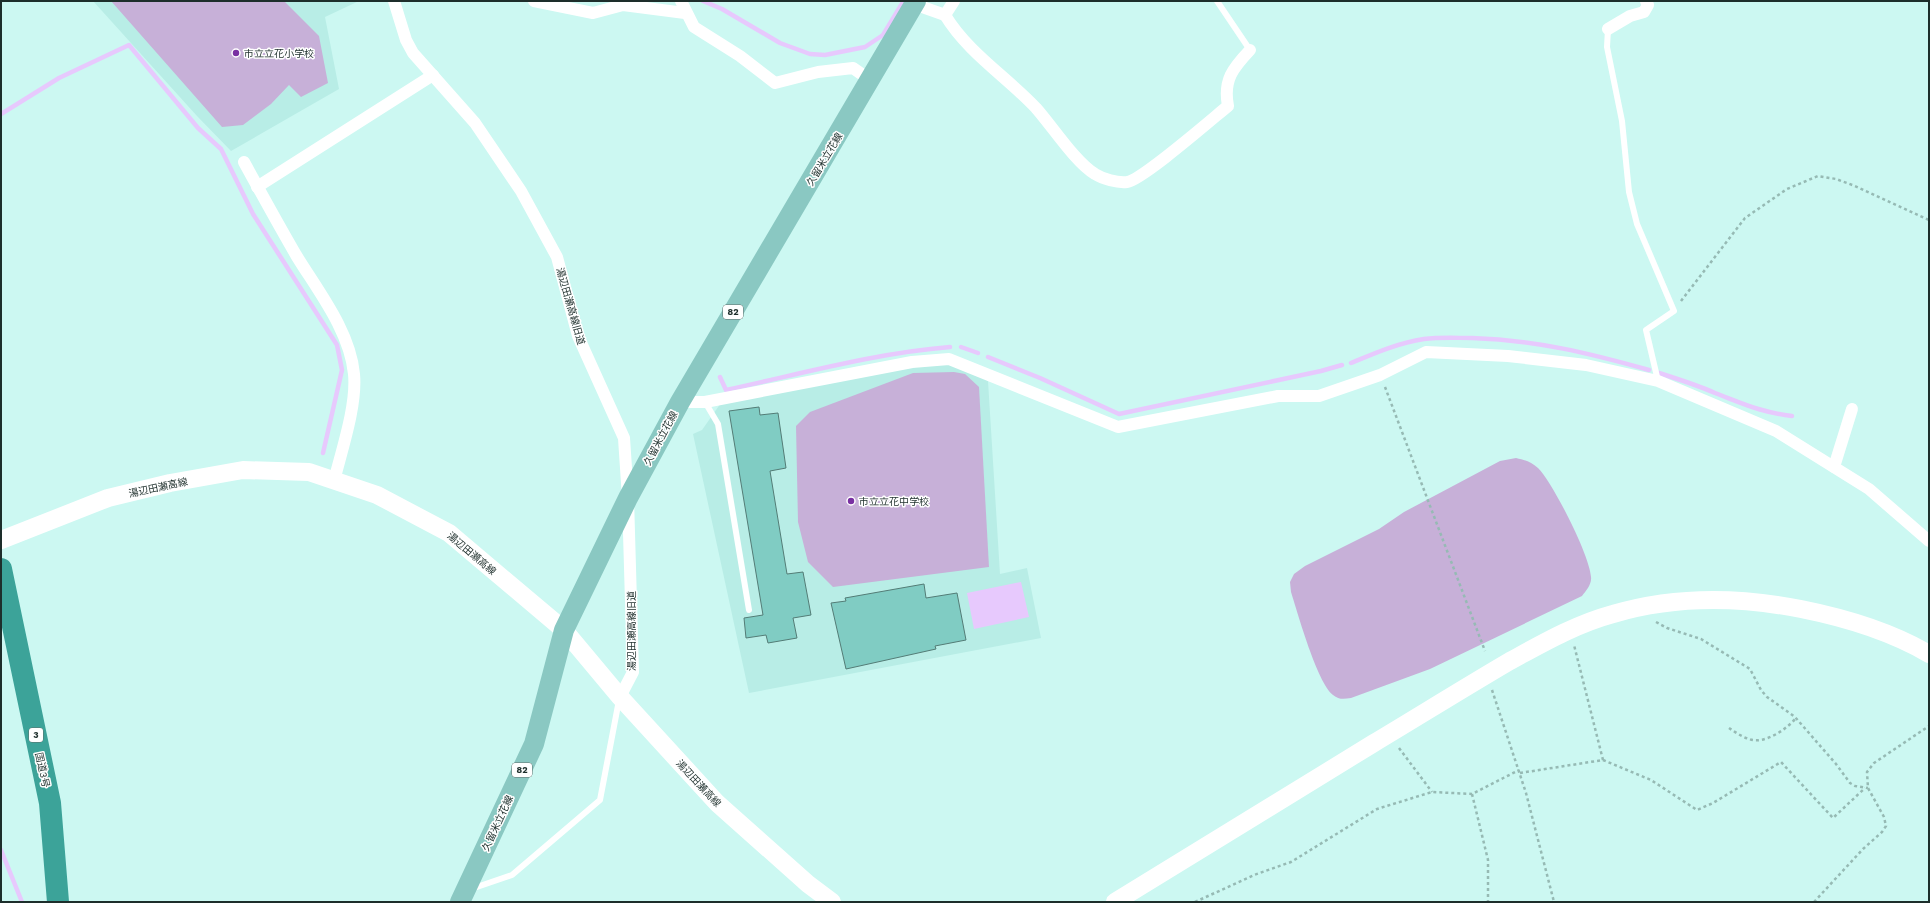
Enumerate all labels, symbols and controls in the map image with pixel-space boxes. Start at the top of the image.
marker: 市立立花小学校 [231,48,241,58]
place label: 市立立花小学校 [244,48,314,59]
street label: 久留米立花線 [804,131,845,188]
street label: 湯辺田瀬高線旧道 [554,266,587,346]
road number: 82 [723,305,743,319]
street label: 久留米立花線 [642,409,679,467]
street label: 湯辺田瀬高線 [128,476,189,499]
marker: 市立立花中学校 [846,496,856,506]
place label: 市立立花中学校 [859,496,929,507]
street label: 湯辺田瀬高線 [445,530,498,577]
street label: 湯辺田瀬高線旧道 [626,591,637,671]
road number: 3 [29,728,43,742]
street label: 国道3号 [33,751,52,789]
street label: 湯辺田瀬高線 [674,758,723,809]
road number: 82 [512,763,532,777]
street label: 久留米立花線 [480,794,515,853]

